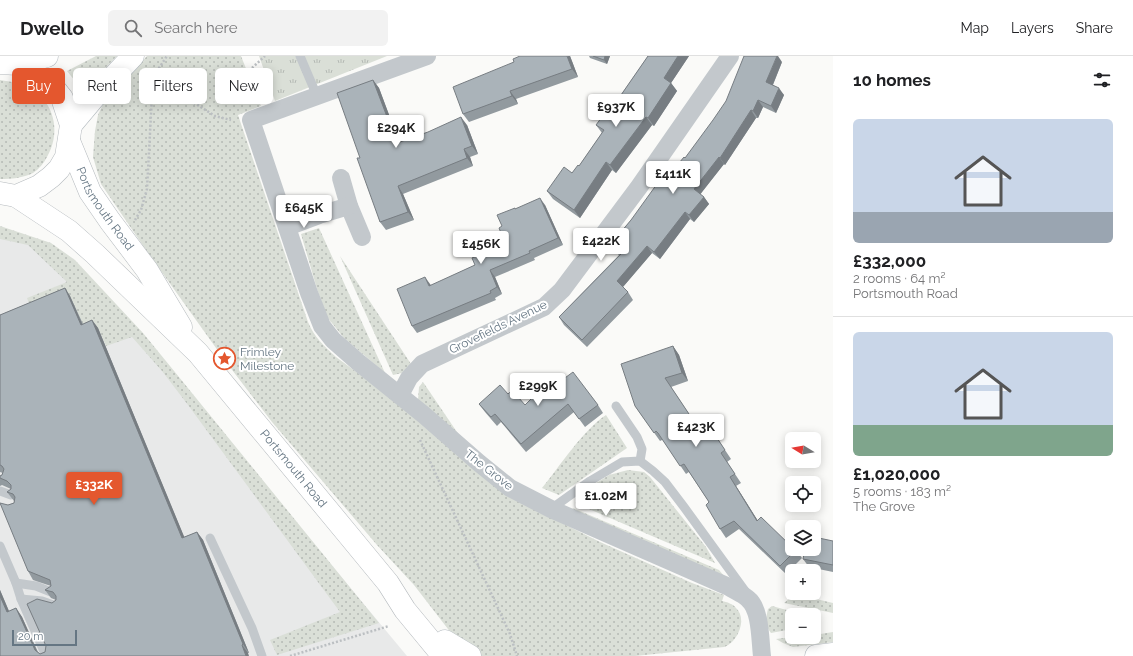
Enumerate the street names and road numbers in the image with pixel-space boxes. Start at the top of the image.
street label: Portsmouth Road [73,165,137,253]
street label: Grovefields Avenue [447,297,549,357]
street label: Portsmouth Road [257,427,330,510]
street label: The Grove [462,447,516,493]

